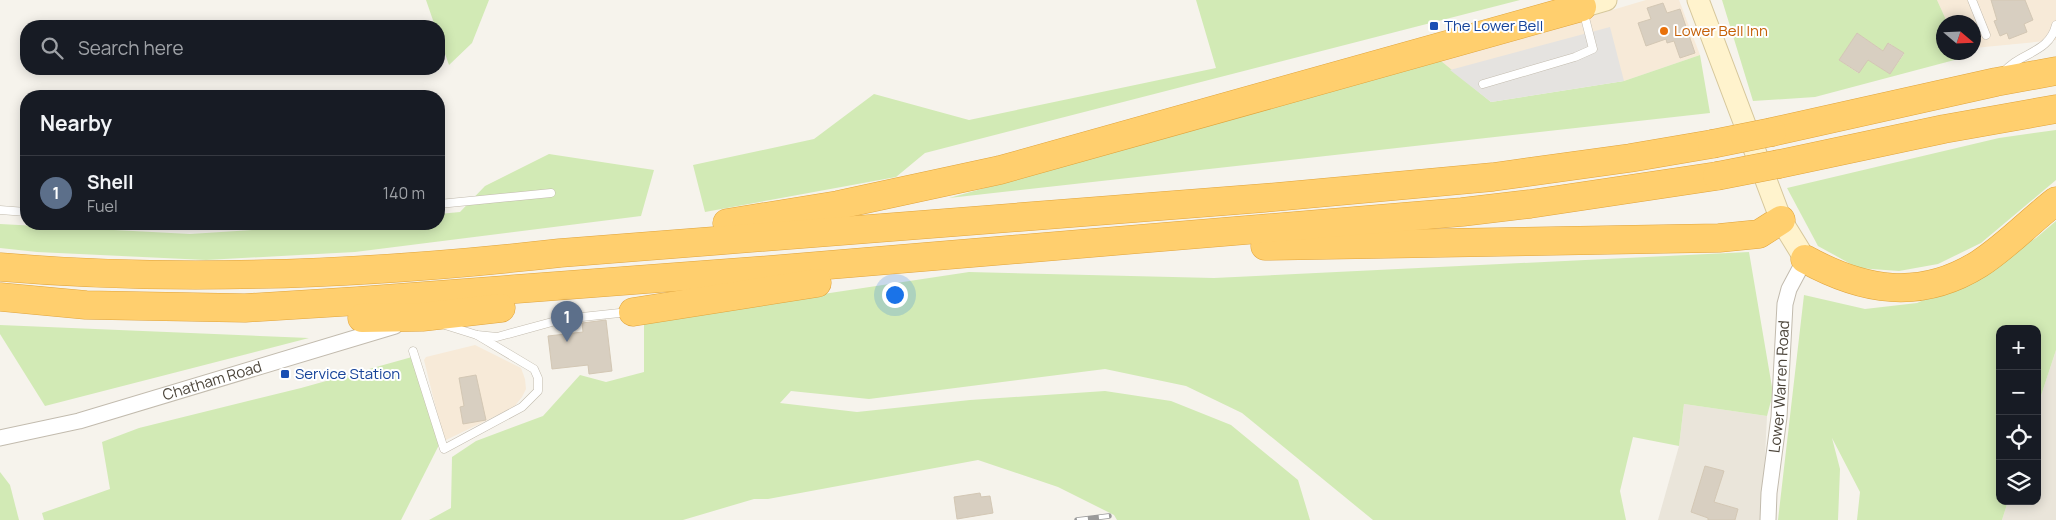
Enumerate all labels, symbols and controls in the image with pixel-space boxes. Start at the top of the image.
place label: The Lower Bell [1444,15,1543,36]
north arrow [1936,15,1981,60]
search box [20,20,445,75]
marker: The Lower Bell [1428,20,1440,32]
place label: Lower Bell Inn [1674,20,1768,41]
marker: Lower Bell Inn [1658,25,1670,37]
icon: search [38,34,66,62]
text: Search here [78,35,184,61]
text: Nearby [40,109,112,137]
text: Shell [87,169,133,195]
text: 1 [52,182,60,204]
text: 140 m [383,182,425,204]
text: Fuel [87,195,118,217]
your location [882,282,908,308]
pin: 1 [551,301,583,342]
street label: Lower Warren Road [1763,320,1794,454]
map controls [1996,325,2041,505]
button: + [1996,325,2041,370]
street label: Chatham Road [160,356,264,405]
place label: Service Station [295,363,400,384]
marker: Service Station [279,368,291,380]
button: − [1996,370,2041,415]
button: locate [1996,415,2041,460]
button: layers [1996,460,2041,505]

